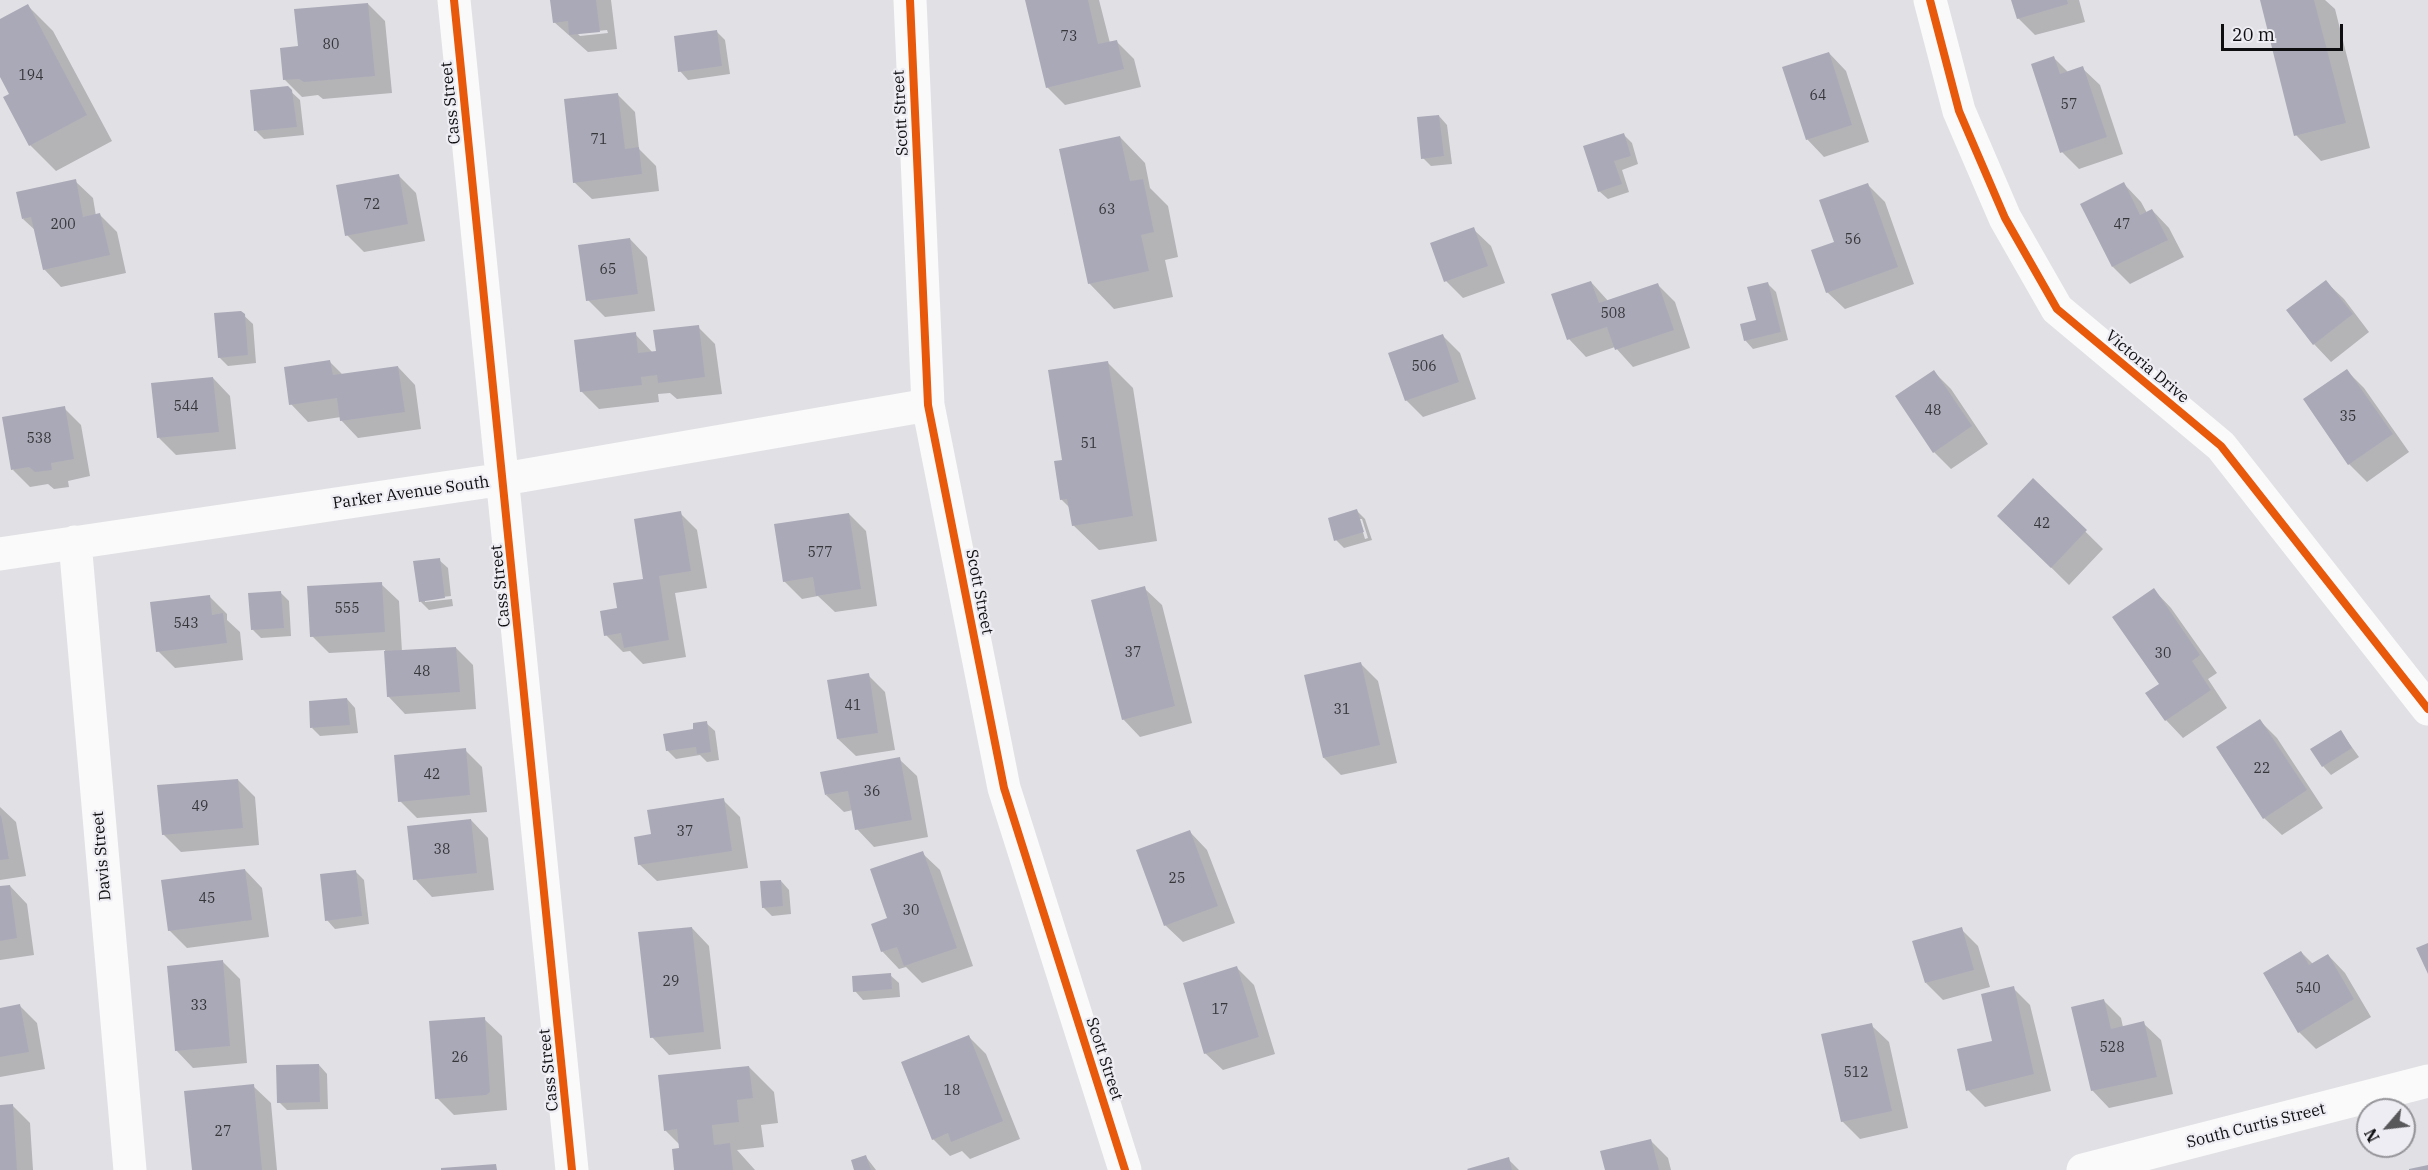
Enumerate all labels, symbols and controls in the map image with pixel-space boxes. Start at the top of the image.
scale bar [2224,12,2346,50]
text: 20 m [2232,23,2275,46]
house number: 73 [1061,29,1077,45]
house number: 80 [323,37,339,53]
street label: Cass Street [437,61,465,145]
house number: 194 [18,68,44,84]
street label: Scott Street [889,69,913,157]
house number: 64 [1810,88,1826,104]
house number: 57 [2061,97,2077,113]
house number: 71 [591,132,607,148]
house number: 72 [364,197,380,213]
house number: 63 [1099,202,1115,218]
house number: 200 [50,217,76,233]
house number: 47 [2114,217,2130,233]
house number: 56 [1845,232,1861,248]
house number: 65 [600,262,616,278]
house number: 508 [1600,306,1626,322]
street label: Victoria Drive [2101,326,2193,408]
house number: 506 [1411,359,1437,375]
house number: 544 [173,399,199,415]
house number: 48 [1925,403,1941,419]
house number: 35 [2340,409,2356,425]
house number: 538 [26,431,52,447]
house number: 51 [1081,436,1097,452]
street label: Parker Avenue South [331,472,491,514]
house number: 42 [2034,516,2050,532]
street label: Cass Street [487,544,515,628]
house number: 577 [807,545,833,561]
street label: Scott Street [961,548,997,636]
house number: 555 [334,601,360,617]
house number: 543 [173,616,199,632]
house number: 37 [1125,645,1141,661]
house number: 30 [2155,646,2171,662]
house number: 48 [414,664,430,680]
house number: 41 [845,698,861,714]
house number: 31 [1334,702,1350,718]
house number: 22 [2254,761,2270,777]
house number: 42 [424,767,440,783]
house number: 36 [864,784,880,800]
house number: 49 [192,799,208,815]
street label: Davis Street [89,810,115,902]
house number: 37 [677,824,693,840]
house number: 38 [434,842,450,858]
house number: 25 [1169,871,1185,887]
house number: 45 [199,891,215,907]
house number: 30 [903,903,919,919]
house number: 29 [663,974,679,990]
house number: 540 [2295,981,2321,997]
house number: 33 [191,998,207,1014]
house number: 17 [1212,1002,1228,1018]
street label: Scott Street [1082,1015,1126,1103]
street label: Cass Street [535,1028,563,1112]
house number: 528 [2099,1040,2125,1056]
house number: 26 [452,1050,468,1066]
house number: 512 [1843,1065,1869,1081]
house number: 18 [944,1083,960,1099]
north arrow [2356,1098,2416,1158]
street label: South Curtis Street [2185,1099,2327,1153]
house number: 27 [215,1124,231,1140]
text: N [2360,1125,2384,1146]

